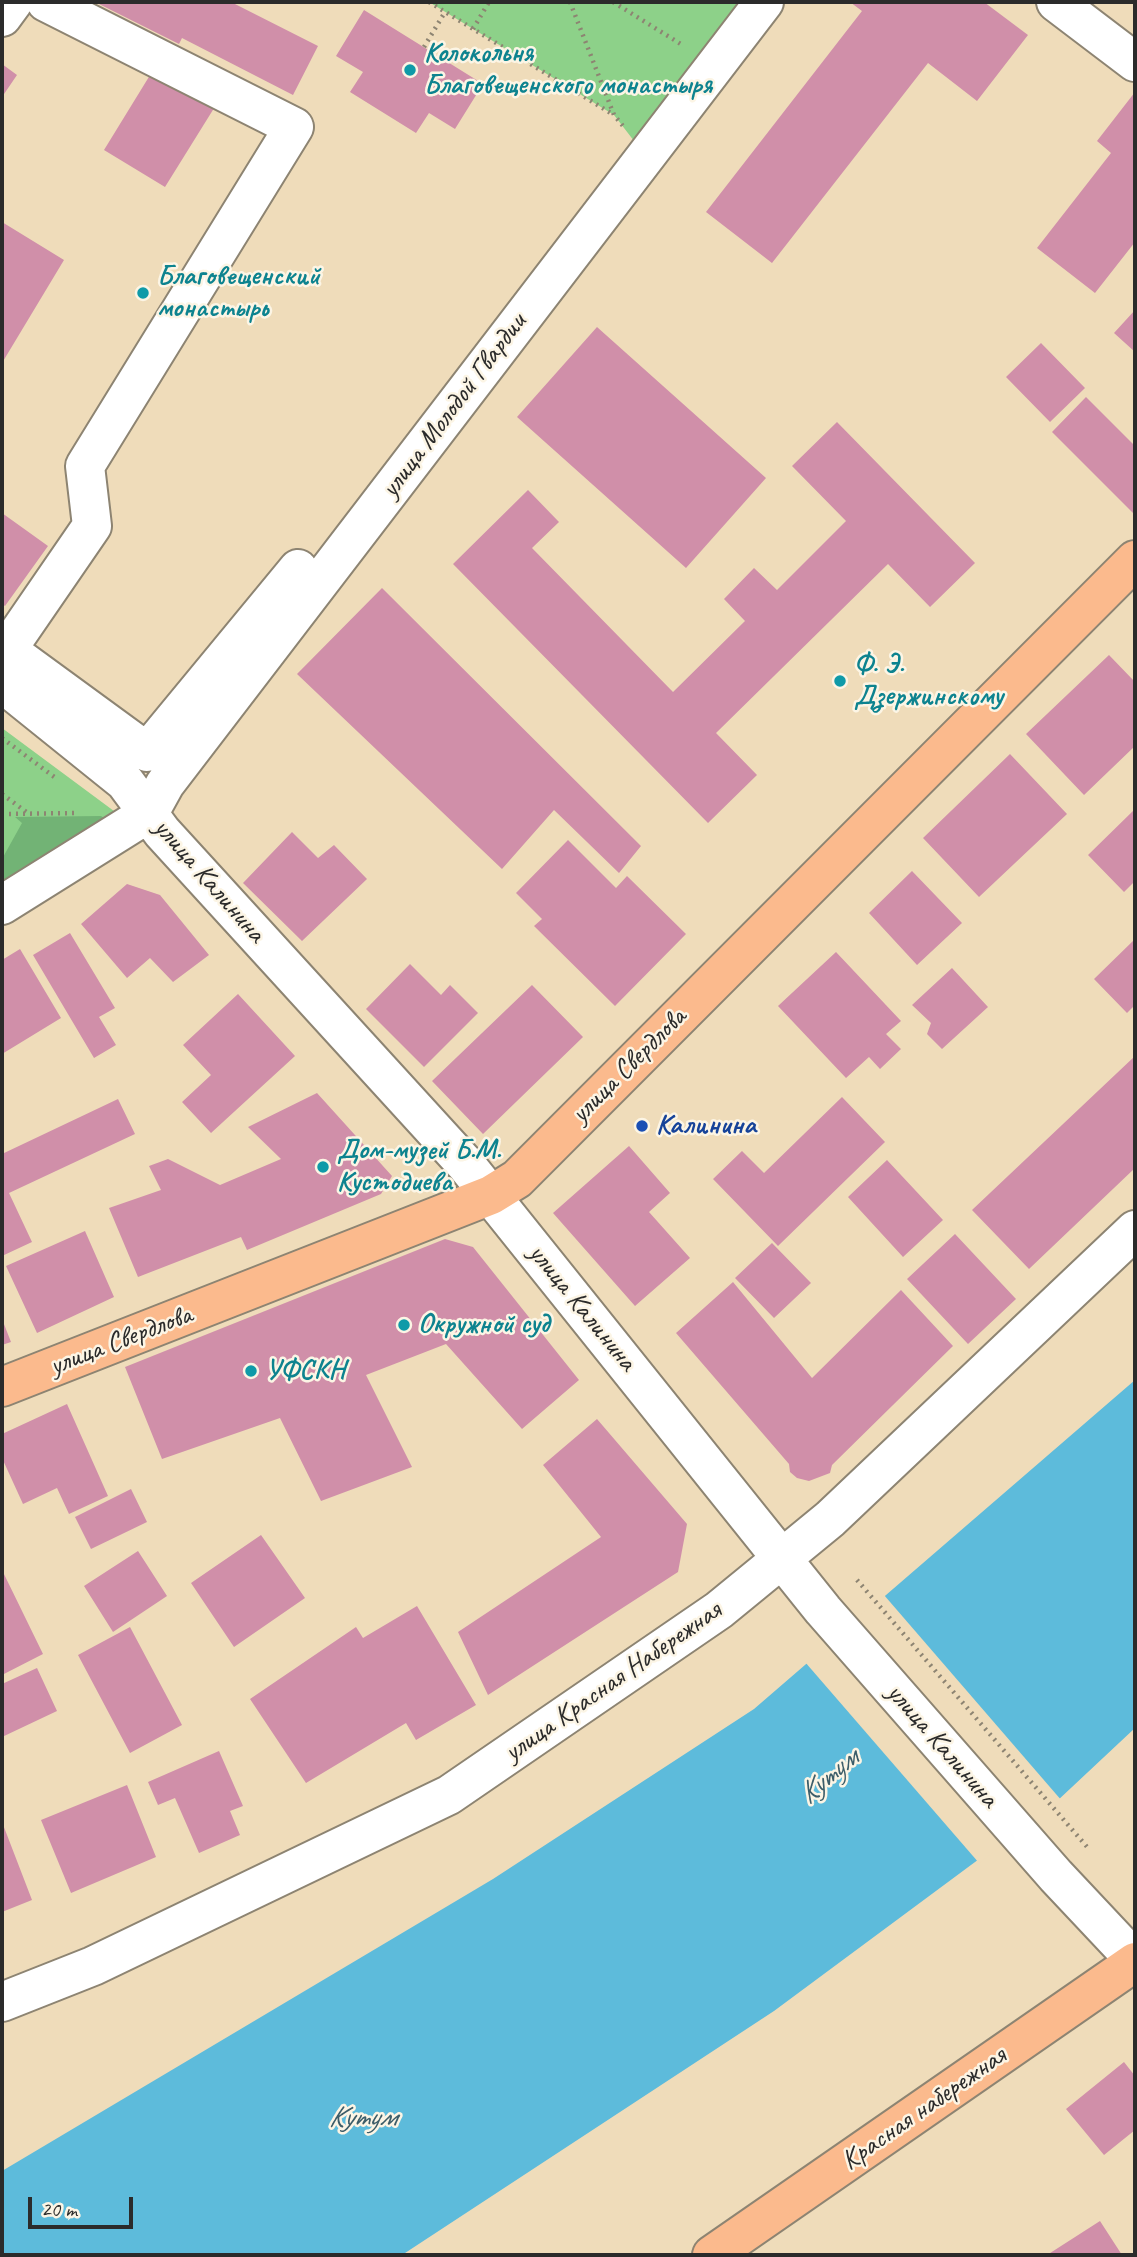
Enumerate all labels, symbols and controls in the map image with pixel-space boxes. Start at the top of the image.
place label: Колокольня Благовещенского монастыря [424,37,712,103]
marker: Колокольня Благовещенского монастыря [402,62,418,78]
place label: Благовещенский монастырь [157,260,320,326]
marker: Благовещенский монастырь [135,285,151,301]
street label: улица Молодой Гвардии [374,307,534,505]
place label: Ф. Э. Дзержинскому [854,648,1003,714]
marker: Ф. Э. Дзержинскому [832,673,848,689]
street label: улица Калинина [146,812,272,950]
street label: улица Свердлова [564,1001,694,1131]
place label: Калинина [656,1109,756,1143]
marker: Калинина [634,1118,650,1134]
place label: Дом-музей Б.М. Кустодиева [337,1134,501,1200]
marker: Дом-музей Б.М. Кустодиева [315,1159,331,1175]
street label: улица Калинина [521,1238,643,1378]
street label: улица Свердлова [45,1299,197,1383]
place label: Окружной суд [418,1308,550,1342]
marker: Окружной суд [396,1317,412,1333]
place label: УФСКН [265,1354,345,1388]
marker: УФСКН [243,1363,259,1379]
street label: улица Красная Набережная [498,1594,728,1770]
street label: улица Калинина [879,1677,1005,1815]
water label: Кутум [792,1742,866,1812]
street label: Красная набережная [835,2040,1013,2178]
water label: Кутум [328,2100,396,2136]
scale bar [32,2184,136,2228]
text: 20 m [41,2196,77,2222]

